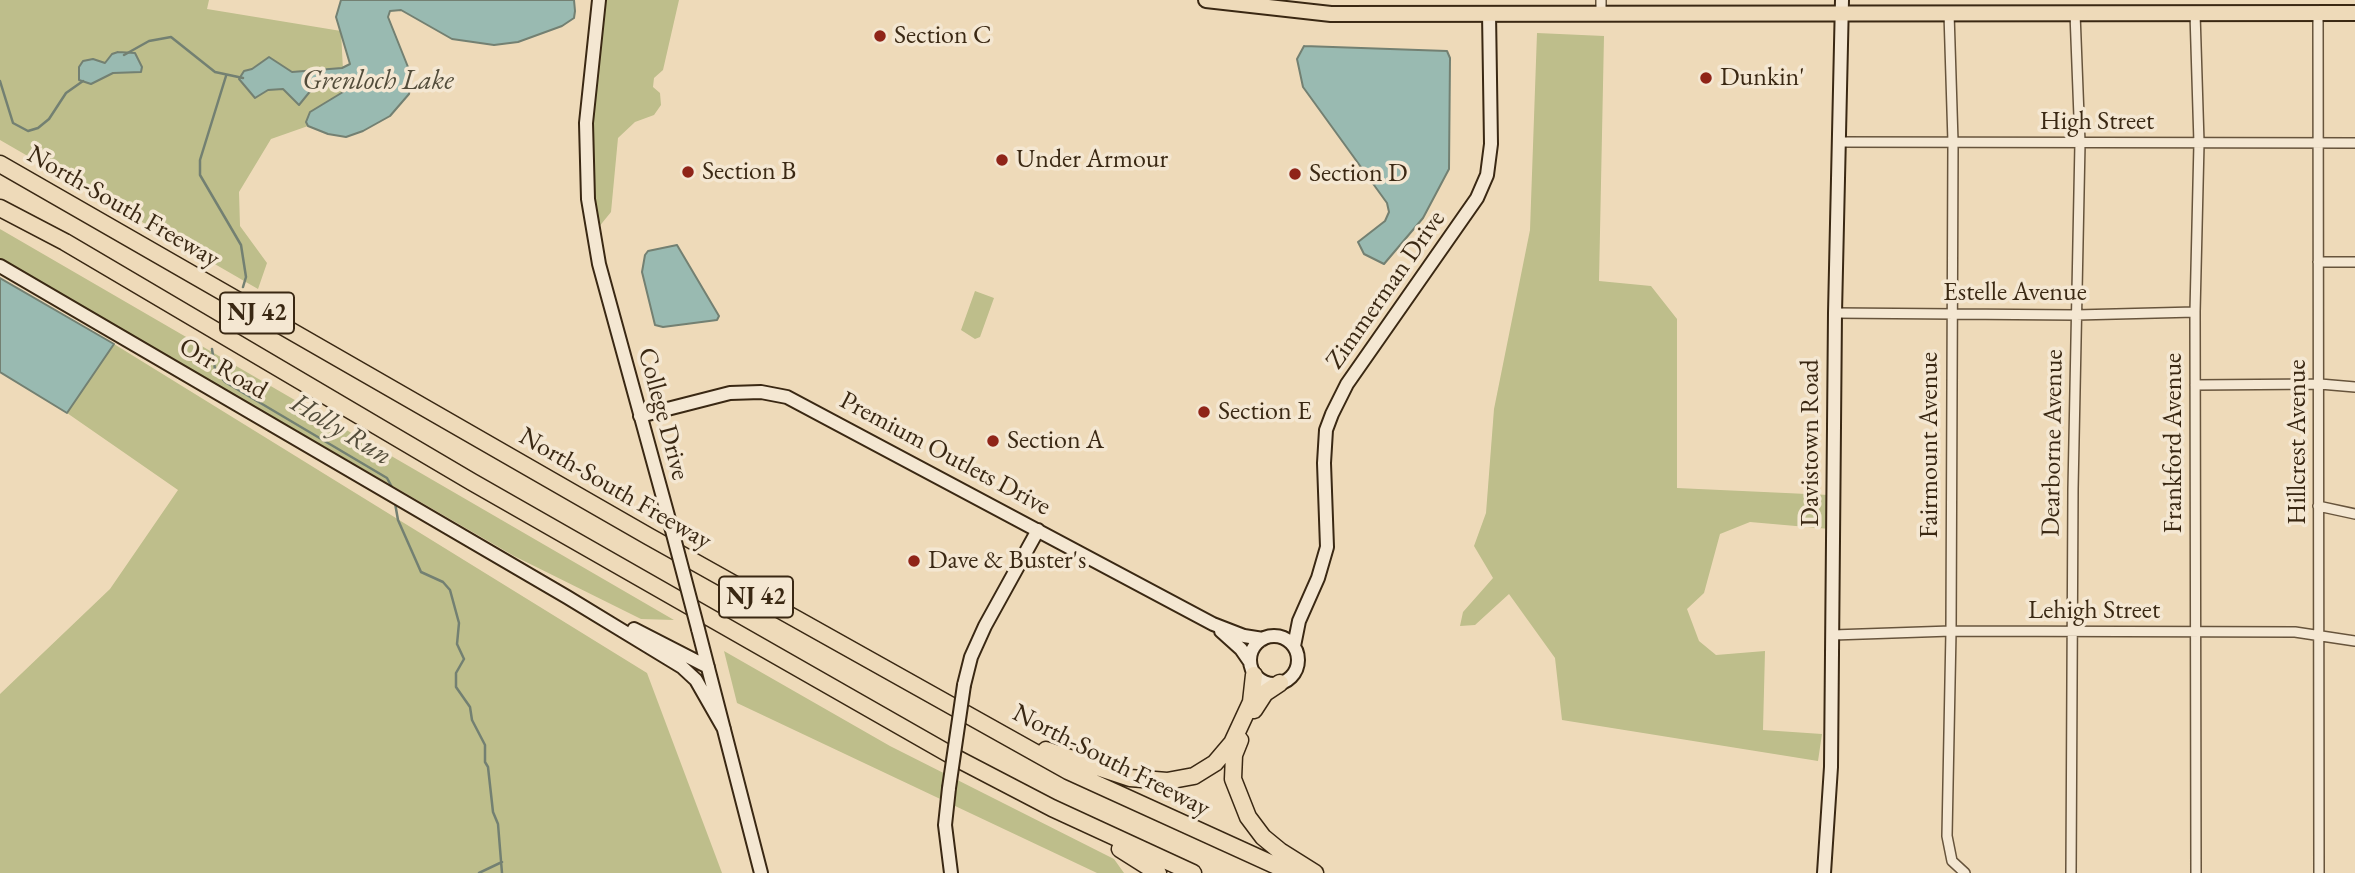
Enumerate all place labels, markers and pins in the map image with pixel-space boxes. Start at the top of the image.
place label: Section C [894,20,991,52]
marker: Section C [872,28,888,44]
place label: Dunkin' [1720,62,1805,94]
marker: Dunkin' [1698,70,1714,86]
place label: Under Armour [1016,144,1168,176]
marker: Under Armour [994,152,1010,168]
place label: Section B [702,156,796,188]
place label: Section D [1309,158,1407,190]
marker: Section B [680,164,696,180]
marker: Section D [1287,166,1303,182]
place label: Section E [1218,396,1312,428]
marker: Section E [1196,404,1212,420]
place label: Section A [1007,425,1104,457]
marker: Section A [985,433,1001,449]
place label: Dave & Buster's [928,545,1086,577]
marker: Dave & Buster's [906,553,922,569]

